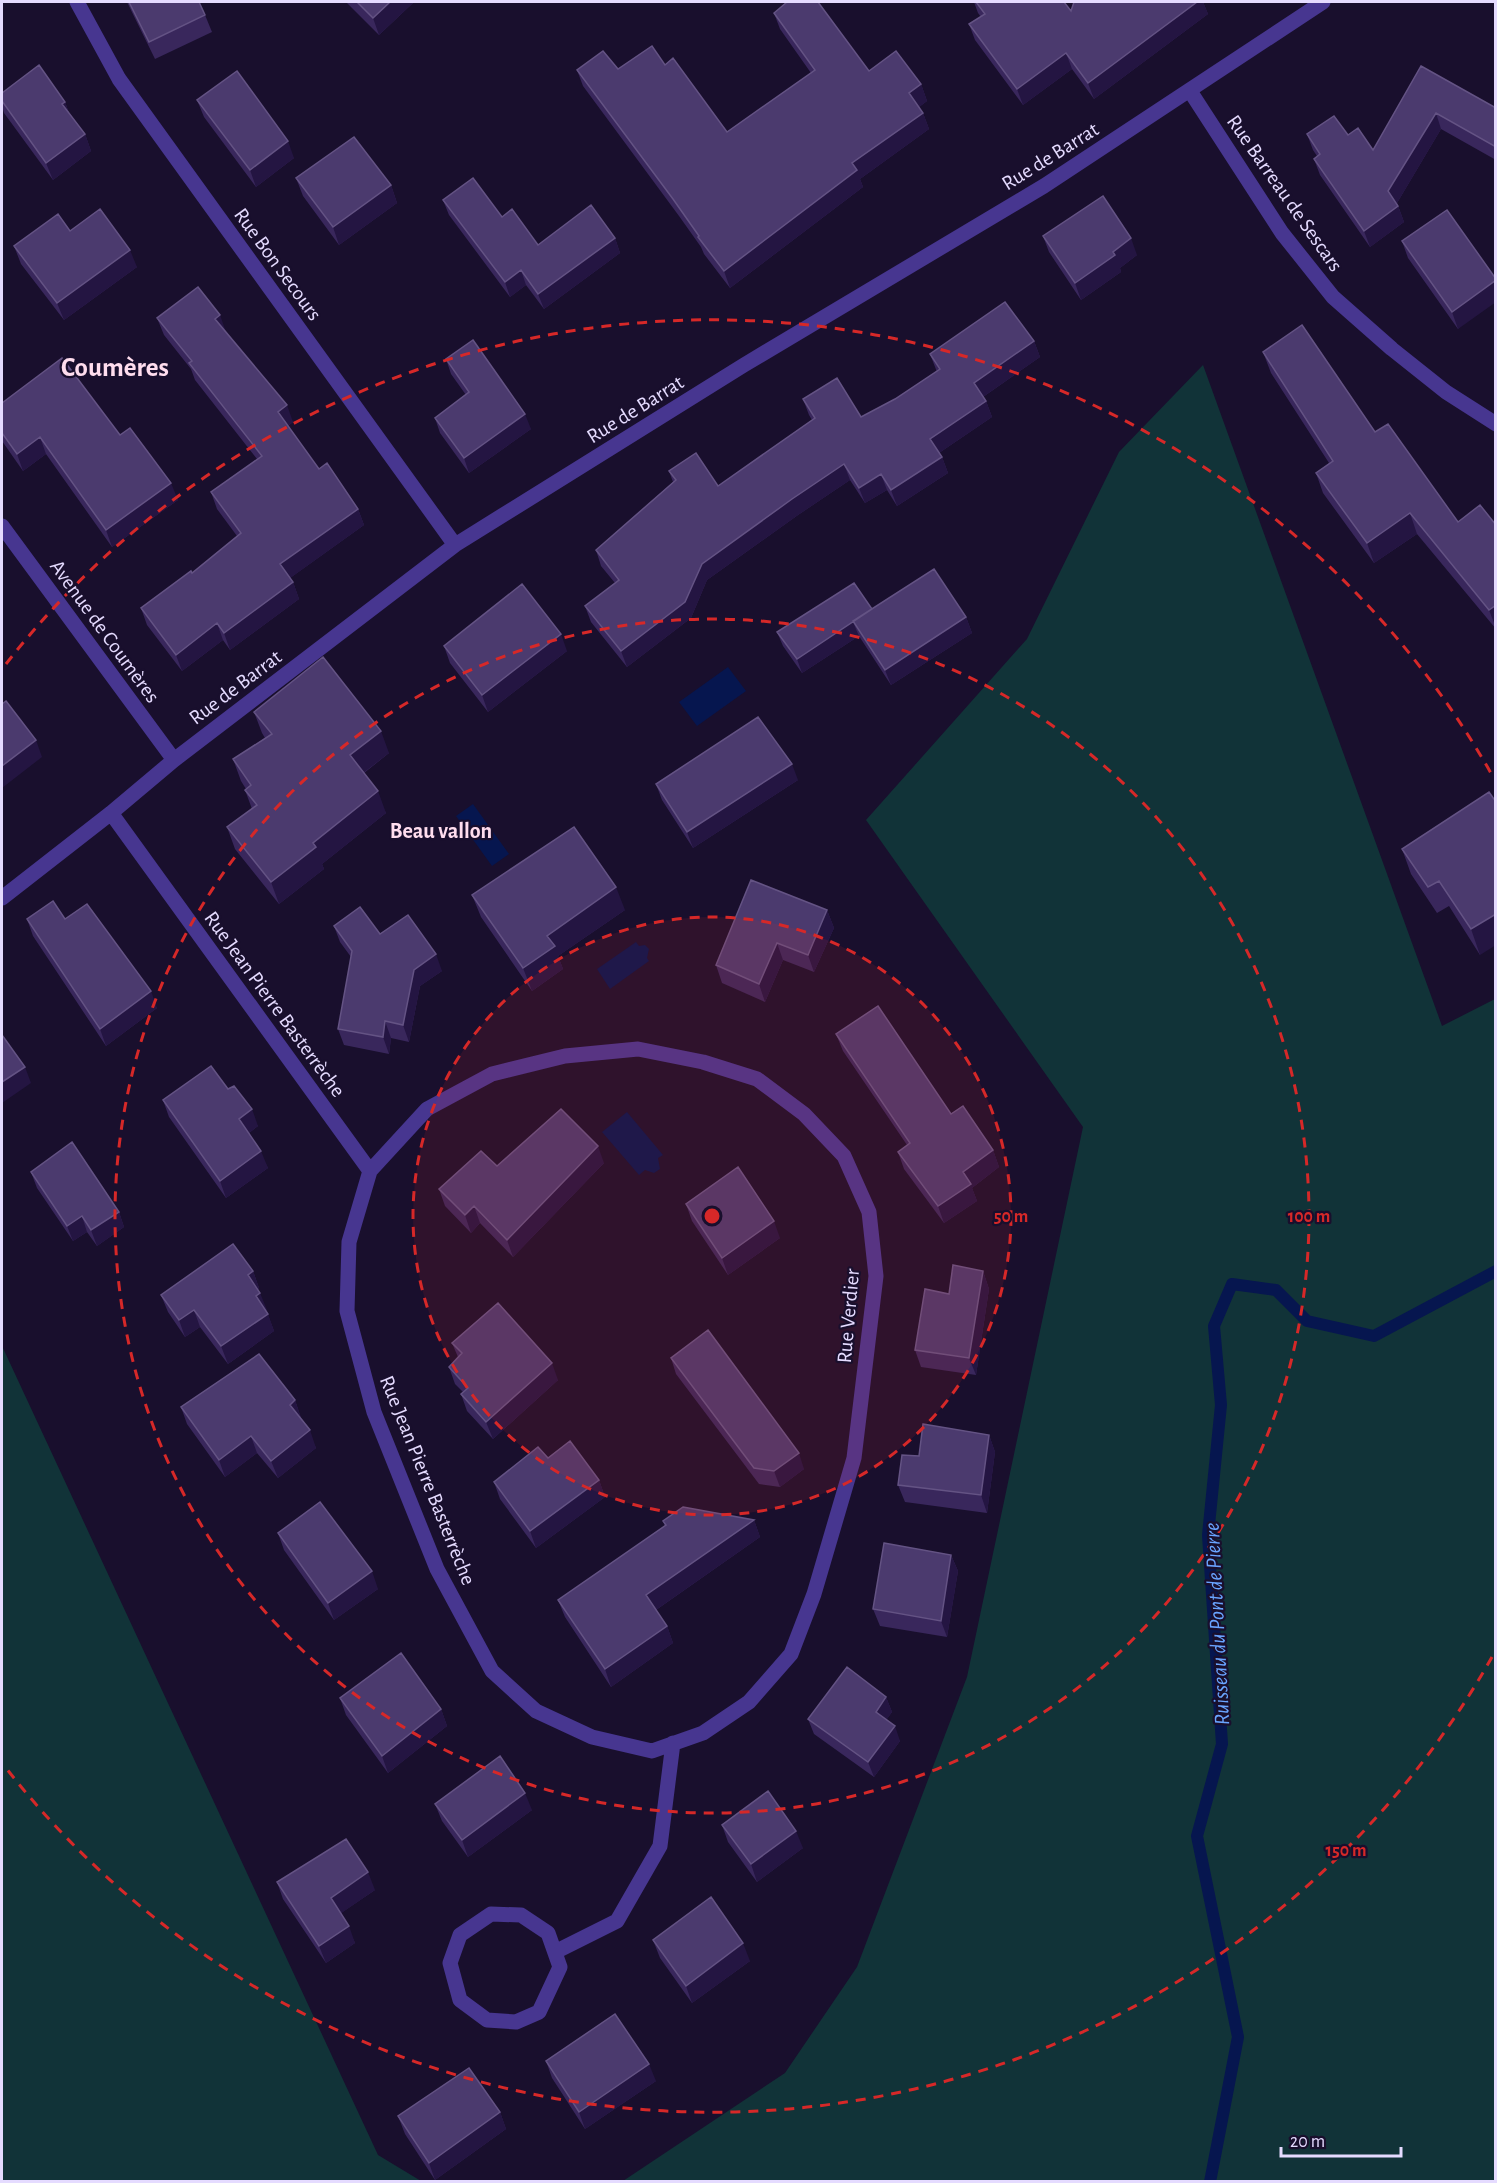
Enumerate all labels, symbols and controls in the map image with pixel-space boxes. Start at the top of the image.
street label: Rue Barreau de Sescars [1223,111,1346,275]
street label: Rue de Barrat [998,118,1103,194]
street label: Rue Bon Secours [230,204,325,324]
district label: Coumères [61,354,169,381]
street label: Rue de Barrat [583,371,688,447]
street label: Avenue de Coumères [46,556,163,707]
street label: Rue de Barrat [185,646,286,729]
district label: Beau vallon [390,820,492,842]
street label: Rue Jean Pierre Basterrèche [200,908,349,1101]
centre of rings [702,1206,722,1226]
text: 50 m [994,1208,1028,1226]
text: 100 m [1288,1208,1330,1226]
street label: Rue Verdier [834,1268,863,1364]
street label: Rue Jean Pierre Basterrèche [376,1373,479,1588]
water label: Ruisseau du Pont de Pierre [1201,1522,1233,1726]
text: 150 m [1326,1842,1366,1860]
scale bar [1281,2120,1401,2158]
text: 20 m [1290,2133,1325,2151]

